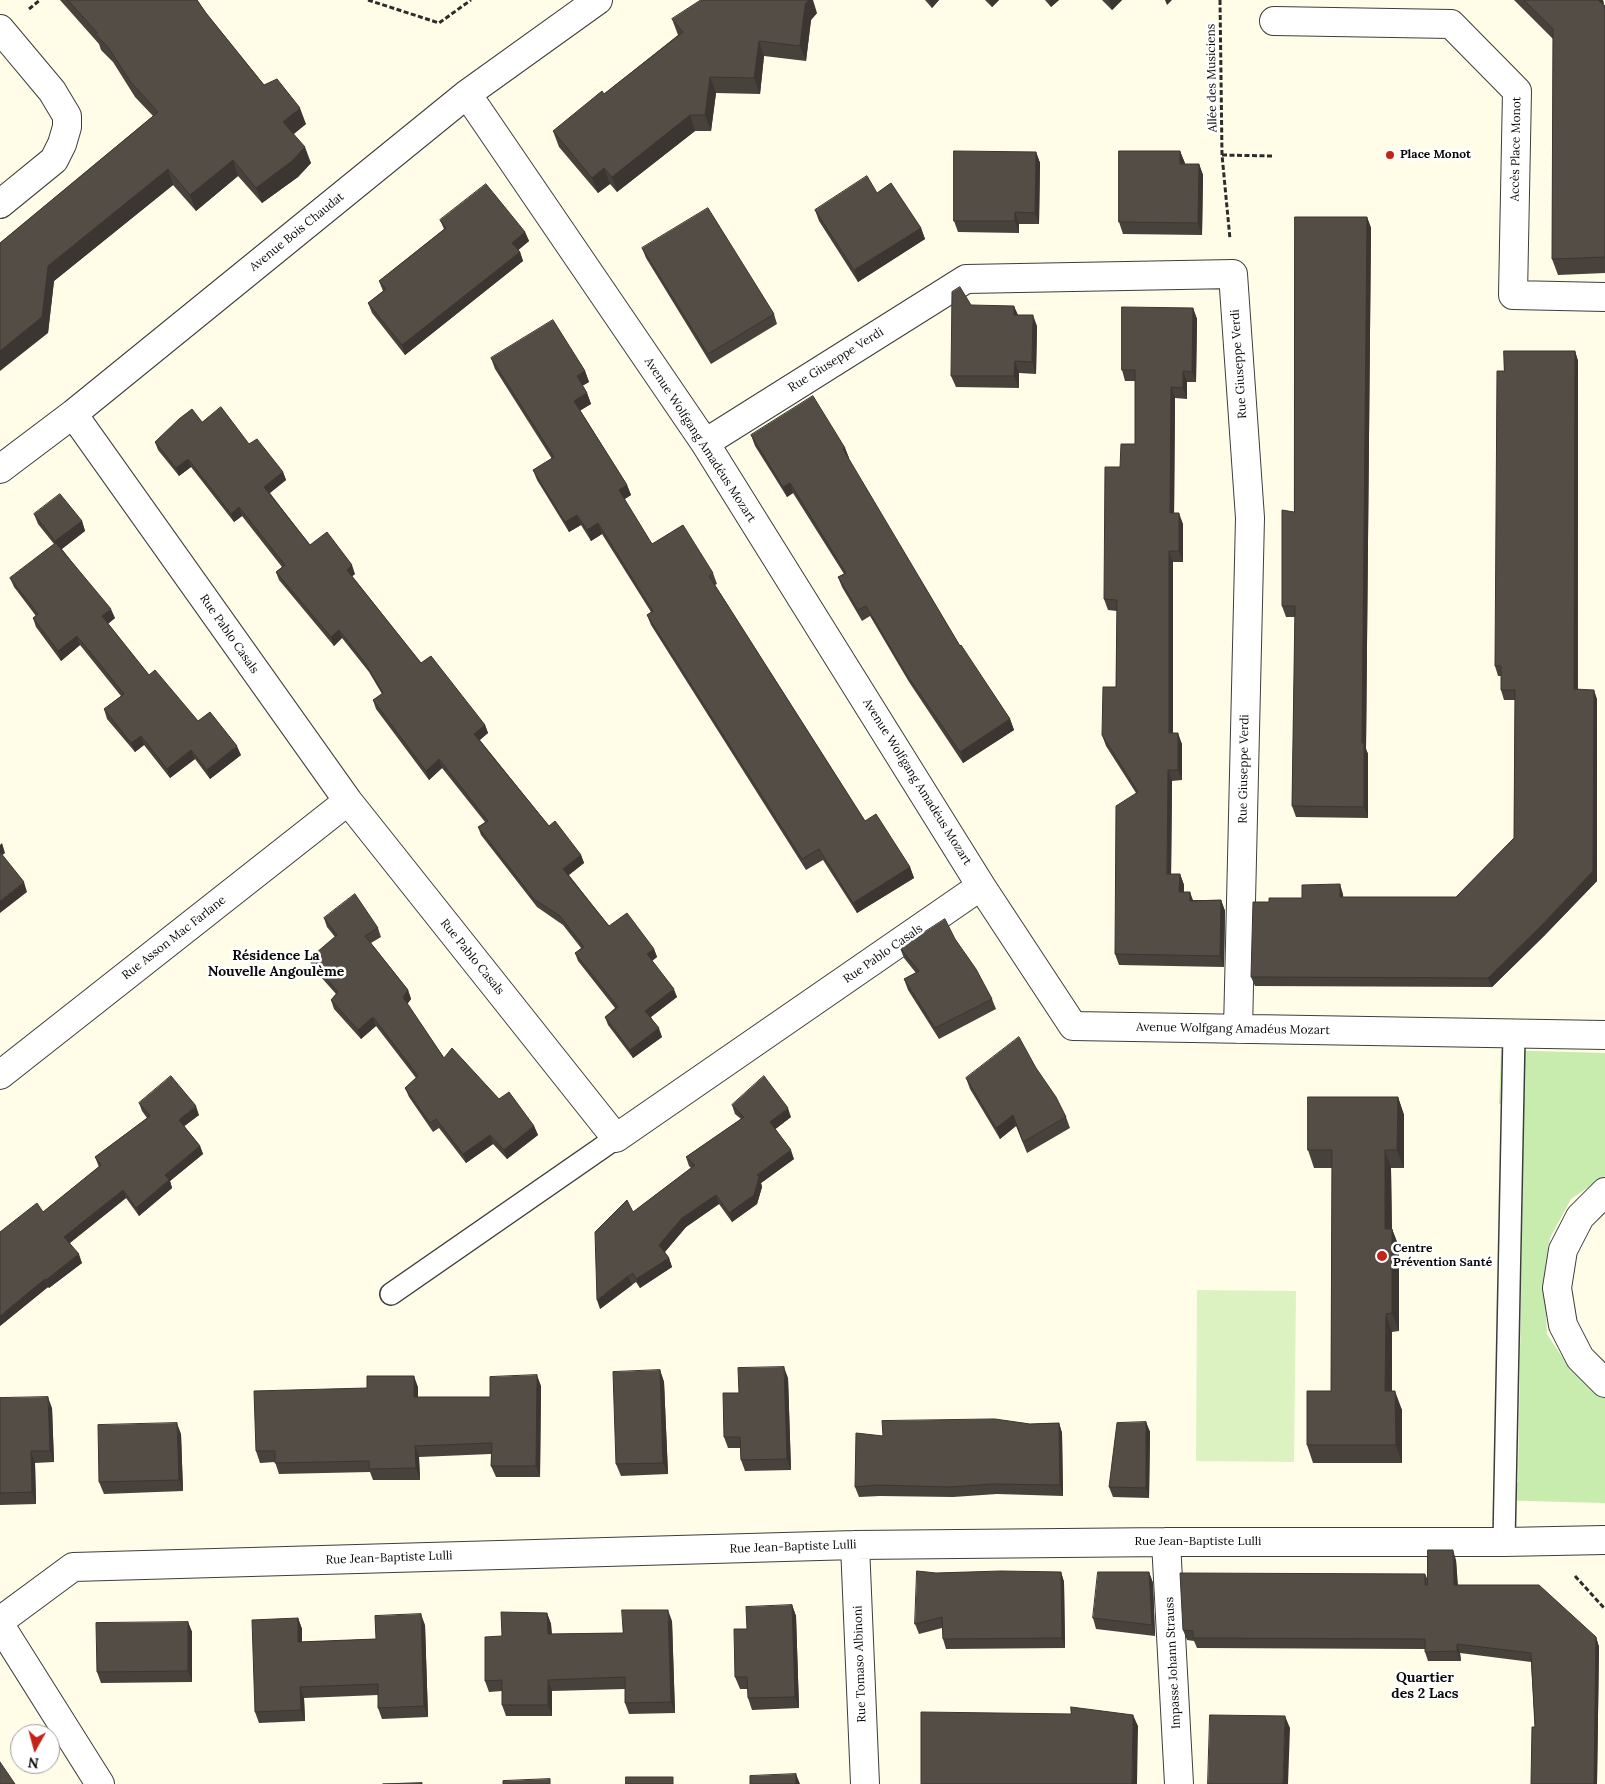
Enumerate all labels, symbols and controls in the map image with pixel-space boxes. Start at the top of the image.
street label: Allée des Musiciens [1204,24,1220,132]
street label: Accès Place Monot [1508,96,1524,202]
place label: Place Monot [1400,148,1471,162]
marker: Place Monot [1384,149,1396,161]
street label: Avenue Bois Chaudat [247,190,347,274]
street label: Rue Giuseppe Verdi [1228,309,1250,419]
street label: Rue Giuseppe Verdi [786,325,886,395]
street label: Avenue Wolfgang Amadéus Mozart [641,355,759,525]
street label: Rue Pablo Casals [196,592,262,676]
street label: Avenue Wolfgang Amadéus Mozart [860,696,974,868]
street label: Rue Giuseppe Verdi [1236,714,1252,824]
street label: Rue Asson Mac Farlane [119,893,229,983]
street label: Rue Pablo Casals [437,916,507,998]
street label: Rue Pablo Casals [841,921,925,987]
district label: Résidence La Nouvelle Angoulème [208,948,344,980]
street label: Avenue Wolfgang Amadéus Mozart [1136,1020,1330,1038]
place label: Centre Prévention Santé [1393,1242,1492,1270]
marker: Centre Prévention Santé [1375,1249,1389,1263]
street label: Rue Jean-Baptiste Lulli [1135,1535,1261,1549]
street label: Rue Jean-Baptiste Lulli [729,1538,857,1556]
street label: Rue Jean-Baptiste Lulli [325,1549,453,1567]
street label: Impasse Johann Strauss [1162,1597,1184,1729]
street label: Rue Tomaso Albinoni [851,1605,869,1723]
district label: Quartier des 2 Lacs [1391,1670,1459,1702]
north arrow [10,1724,60,1774]
text: N [27,1753,40,1772]

